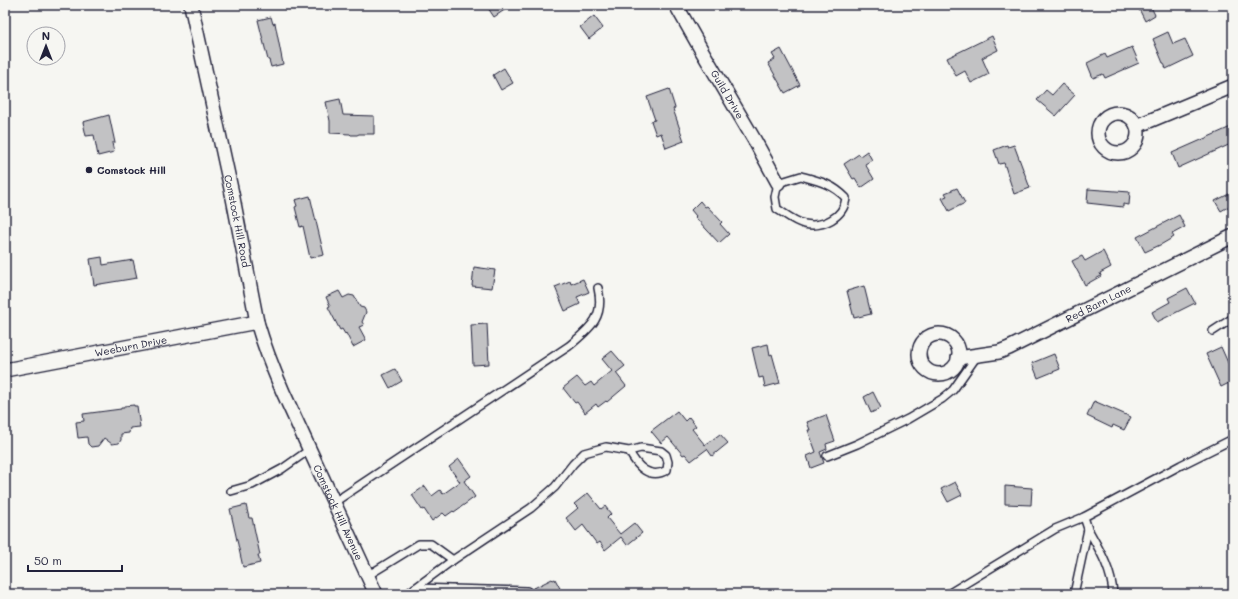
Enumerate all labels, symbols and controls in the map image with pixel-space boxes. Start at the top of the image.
north arrow [26,26,66,66]
text: N [42,28,50,43]
street label: Guild Drive [708,67,747,121]
place label: Comstock Hill [97,163,166,177]
marker: Comstock Hill [84,165,94,175]
street label: Comstock Hill Road [221,174,253,269]
street label: Red Barn Lane [1063,281,1133,326]
street label: Weeburn Drive [93,332,168,360]
street label: Comstock Hill Avenue [310,462,366,562]
scale bar [28,547,122,573]
text: 50 m [34,552,62,568]

